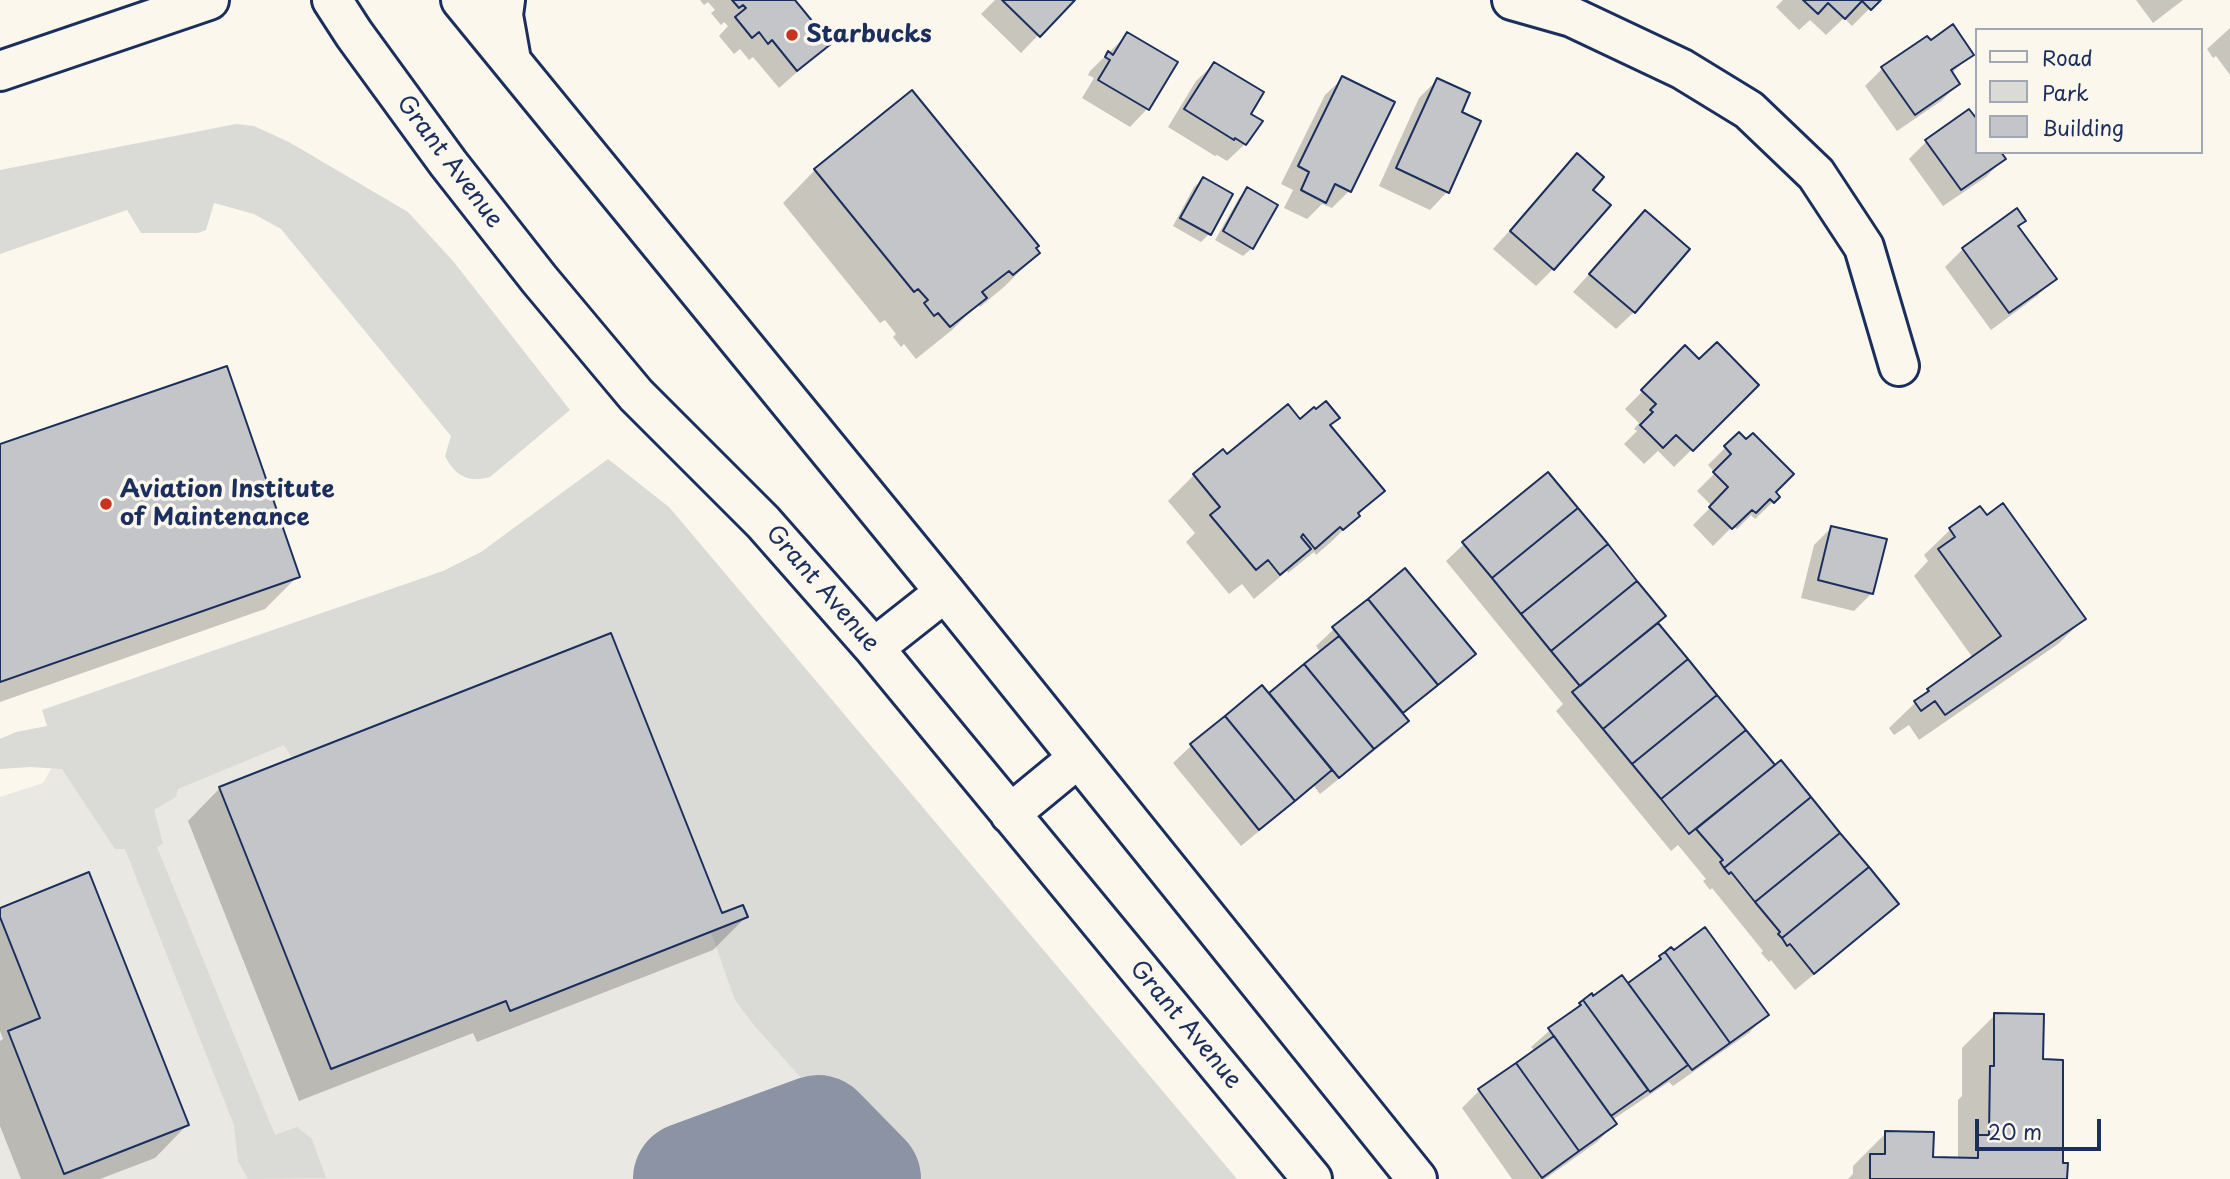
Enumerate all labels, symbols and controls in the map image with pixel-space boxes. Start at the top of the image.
place label: Starbucks [806,21,932,49]
marker: Starbucks [784,27,800,43]
legend [1974,28,2202,154]
text: Road [2042,41,2093,73]
text: Park [2042,76,2089,108]
street label: Grant Avenue [390,90,508,234]
text: Building [2042,111,2124,143]
place label: Aviation Institute of Maintenance [120,476,335,532]
marker: Aviation Institute of Maintenance [98,496,114,512]
street label: Grant Avenue [759,520,885,658]
street label: Grant Avenue [1123,955,1247,1095]
scale bar [1978,1106,2104,1150]
text: 20 m [1988,1115,2042,1147]

